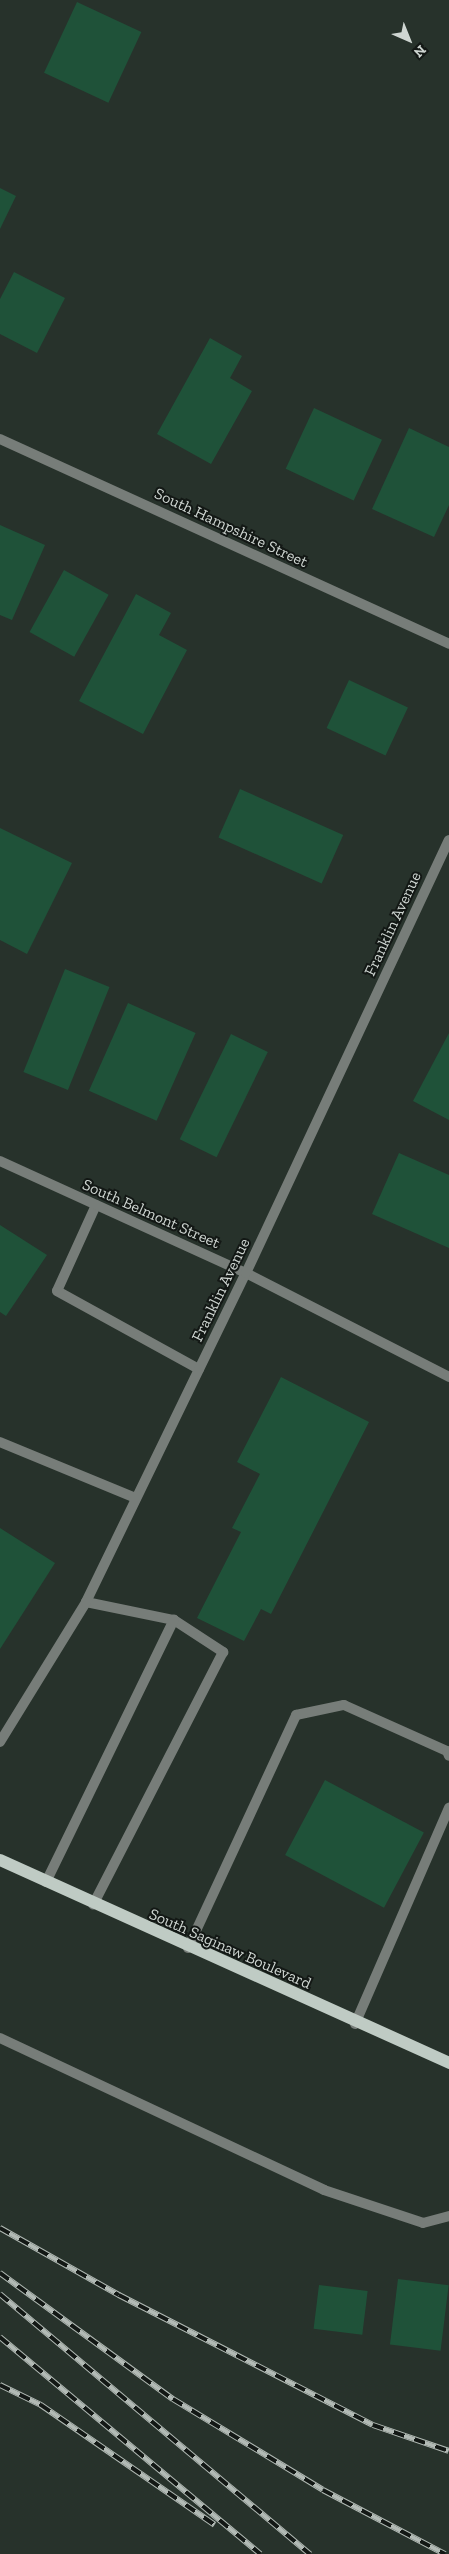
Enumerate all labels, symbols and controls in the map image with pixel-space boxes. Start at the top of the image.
north arrow [384,15,434,65]
text: N [410,41,430,61]
street label: South Hampshire Street [151,484,311,572]
street label: Franklin Avenue [360,869,426,979]
street label: South Belmont Street [79,1175,223,1253]
street label: Franklin Avenue [188,1235,254,1345]
street label: South Saginaw Boulevard [146,1904,314,1994]

